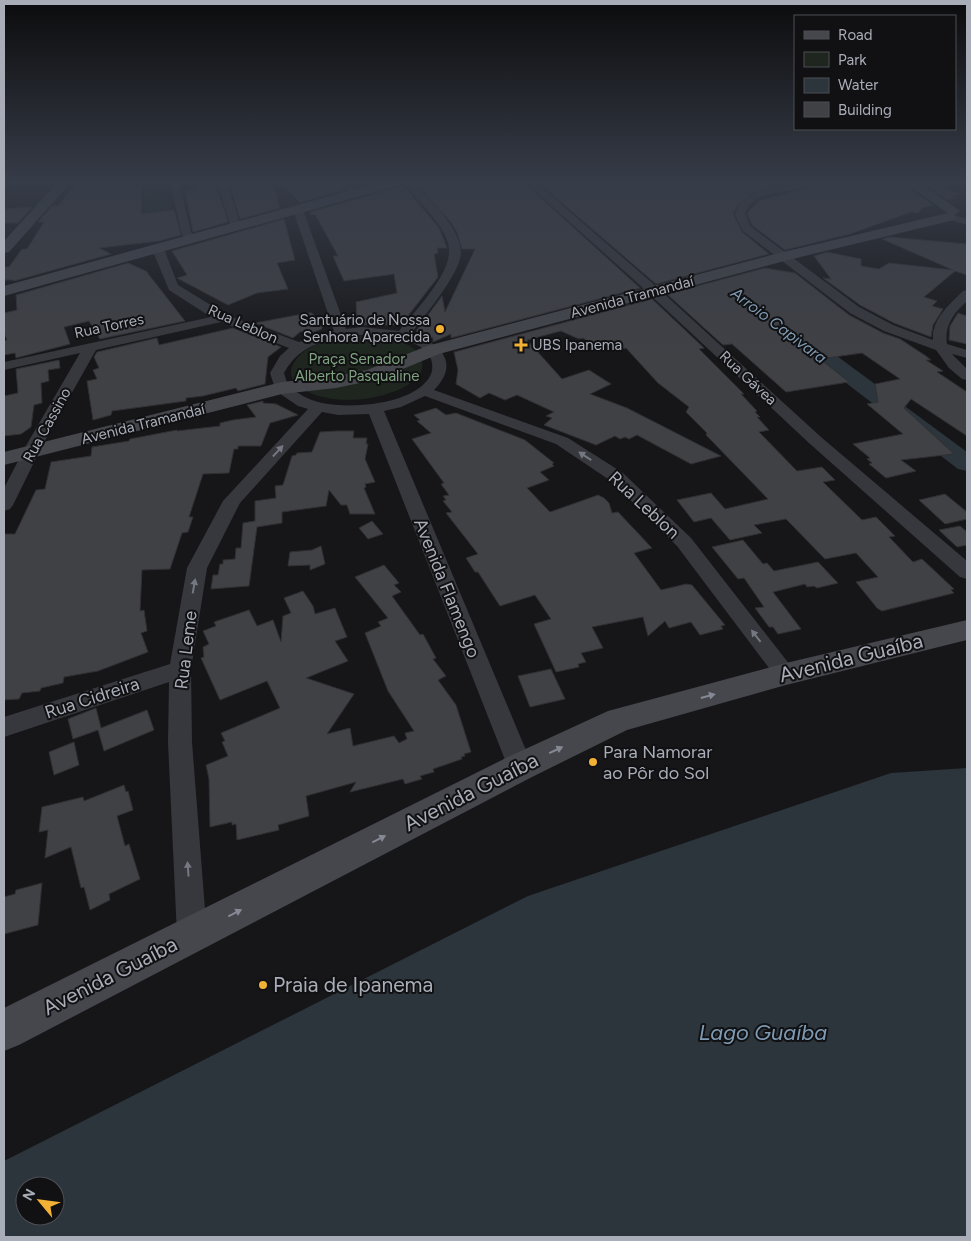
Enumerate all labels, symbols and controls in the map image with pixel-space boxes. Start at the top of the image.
legend [794,15,956,130]
text: Road [838,26,873,44]
text: Park [838,51,867,69]
text: Water [838,76,878,94]
text: Building [838,101,892,119]
street label: Avenida Tramandaí [568,272,697,322]
water label: Arroio Capivara [726,283,830,367]
street label: Rua Leblon [205,301,281,347]
street label: Rua Torres [73,310,145,342]
place label: Santuário de Nossa Senhora Aparecida [300,311,430,346]
marker: Santuário de Nossa Senhora Aparecida [434,323,446,335]
place label: UBS Ipanema [532,336,622,354]
marker: UBS Ipanema [514,338,528,352]
street label: Rua Gávea [716,347,780,409]
park label: Praça Senador Alberto Pasqualine [295,350,419,385]
street label: Rua Cassino [19,384,75,465]
street label: Avenida Tramandaí [79,400,208,448]
one-way arrow [272,445,284,457]
one-way arrow [578,451,592,461]
street label: Rua Leblon [604,467,684,543]
street label: Avenida Flamengo [409,515,485,661]
one-way arrow [191,578,199,594]
street label: Rua Leme [170,609,202,691]
street label: Avenida Guaíba [776,628,925,687]
one-way arrow [751,629,762,642]
street label: Rua Cidreira [42,672,142,724]
one-way arrow [701,691,716,699]
place label: Para Namorar ao Pôr do Sol [603,741,712,784]
one-way arrow [549,746,563,754]
street label: Avenida Guaíba [400,747,542,836]
marker: Para Namorar ao Pôr do Sol [587,756,599,768]
one-way arrow [372,835,386,843]
one-way arrow [183,860,191,876]
one-way arrow [227,909,242,917]
street label: Avenida Guaíba [39,931,181,1020]
place label: Praia de Ipanema [273,972,433,997]
marker: Praia de Ipanema [257,979,269,991]
water label: Lago Guaíba [699,1019,827,1046]
north arrow [15,1176,65,1226]
text: N [19,1186,39,1204]

